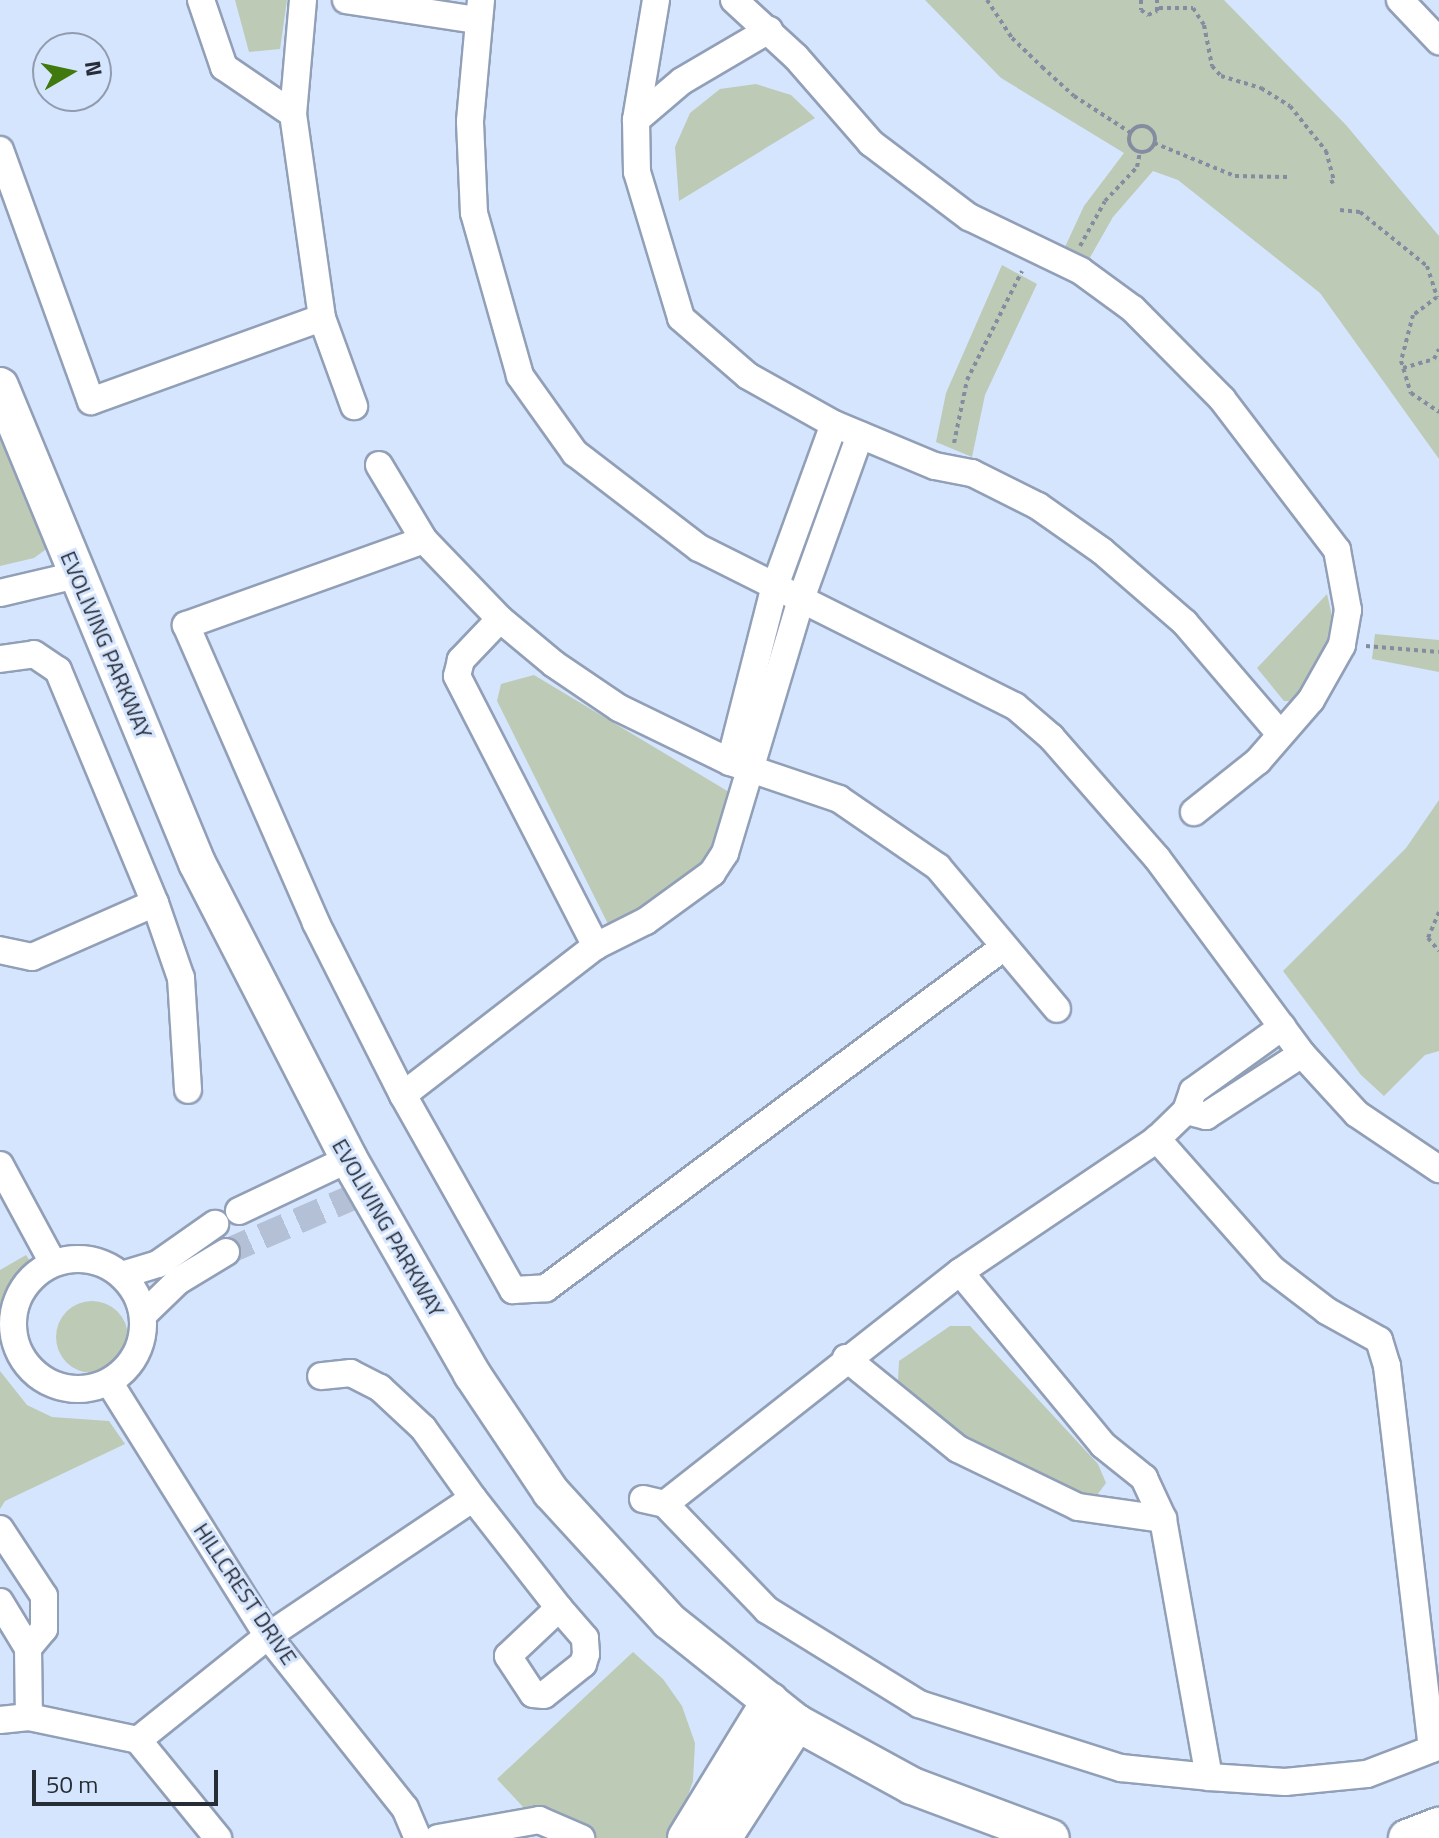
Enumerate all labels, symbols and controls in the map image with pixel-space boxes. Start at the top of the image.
north arrow [32,32,112,112]
text: N [76,58,112,79]
street label: EVOLIVING PARKWAY [55,547,157,743]
street label: EVOLIVING PARKWAY [326,1134,450,1322]
street label: HILLCREST DRIVE [188,1518,302,1670]
scale bar [36,1754,222,1804]
text: 50 m [46,1766,98,1802]

